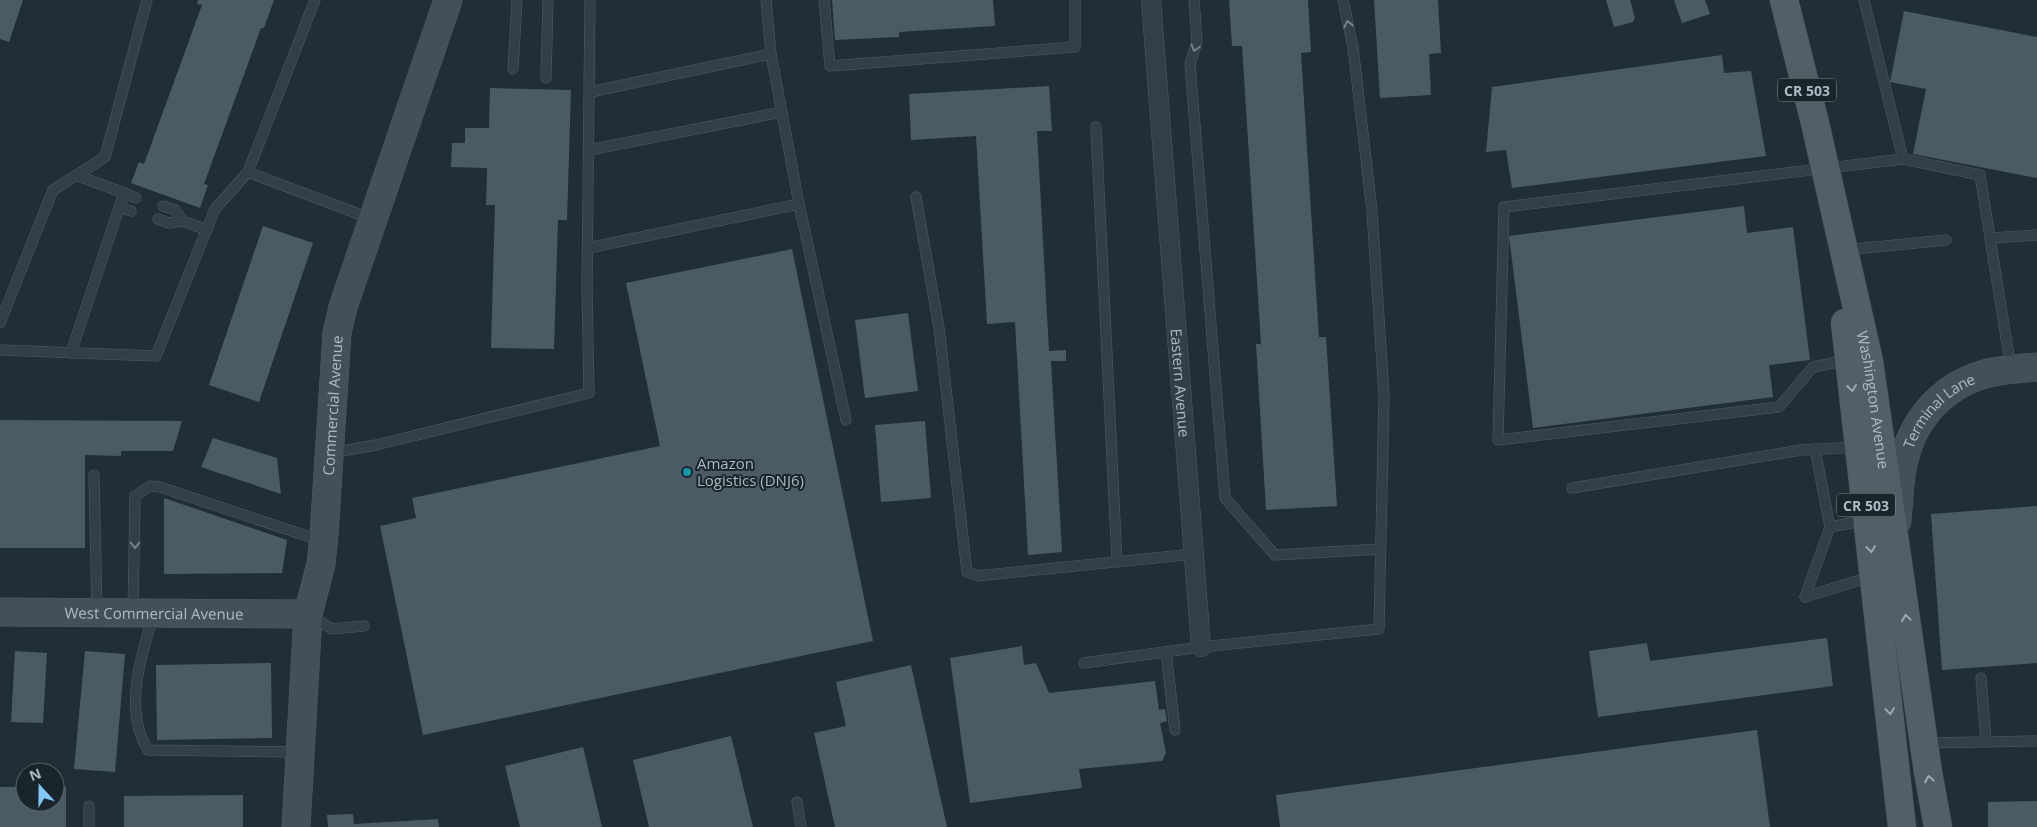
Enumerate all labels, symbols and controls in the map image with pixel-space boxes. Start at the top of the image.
one-way arrow [1343,19,1354,28]
one-way arrow [1190,44,1200,52]
road number: CR 503 [1778,78,1836,102]
street label: Eastern Avenue [1166,328,1195,438]
street label: Washington Avenue [1852,329,1894,470]
street label: Commercial Avenue [318,335,347,476]
street label: Terminal Lane [1898,368,1978,451]
one-way arrow [1846,384,1857,392]
place label: Amazon Logistics (DNJ6) [697,453,804,490]
marker: Amazon Logistics (DNJ6) [681,466,693,478]
road number: CR 503 [1837,494,1895,516]
one-way arrow [129,541,140,549]
one-way arrow [1865,545,1876,553]
street label: West Commercial Avenue [64,602,243,624]
one-way arrow [1901,614,1912,622]
one-way arrow [1884,707,1895,715]
north arrow [15,762,65,812]
text: N [26,763,44,785]
one-way arrow [1924,775,1935,783]

